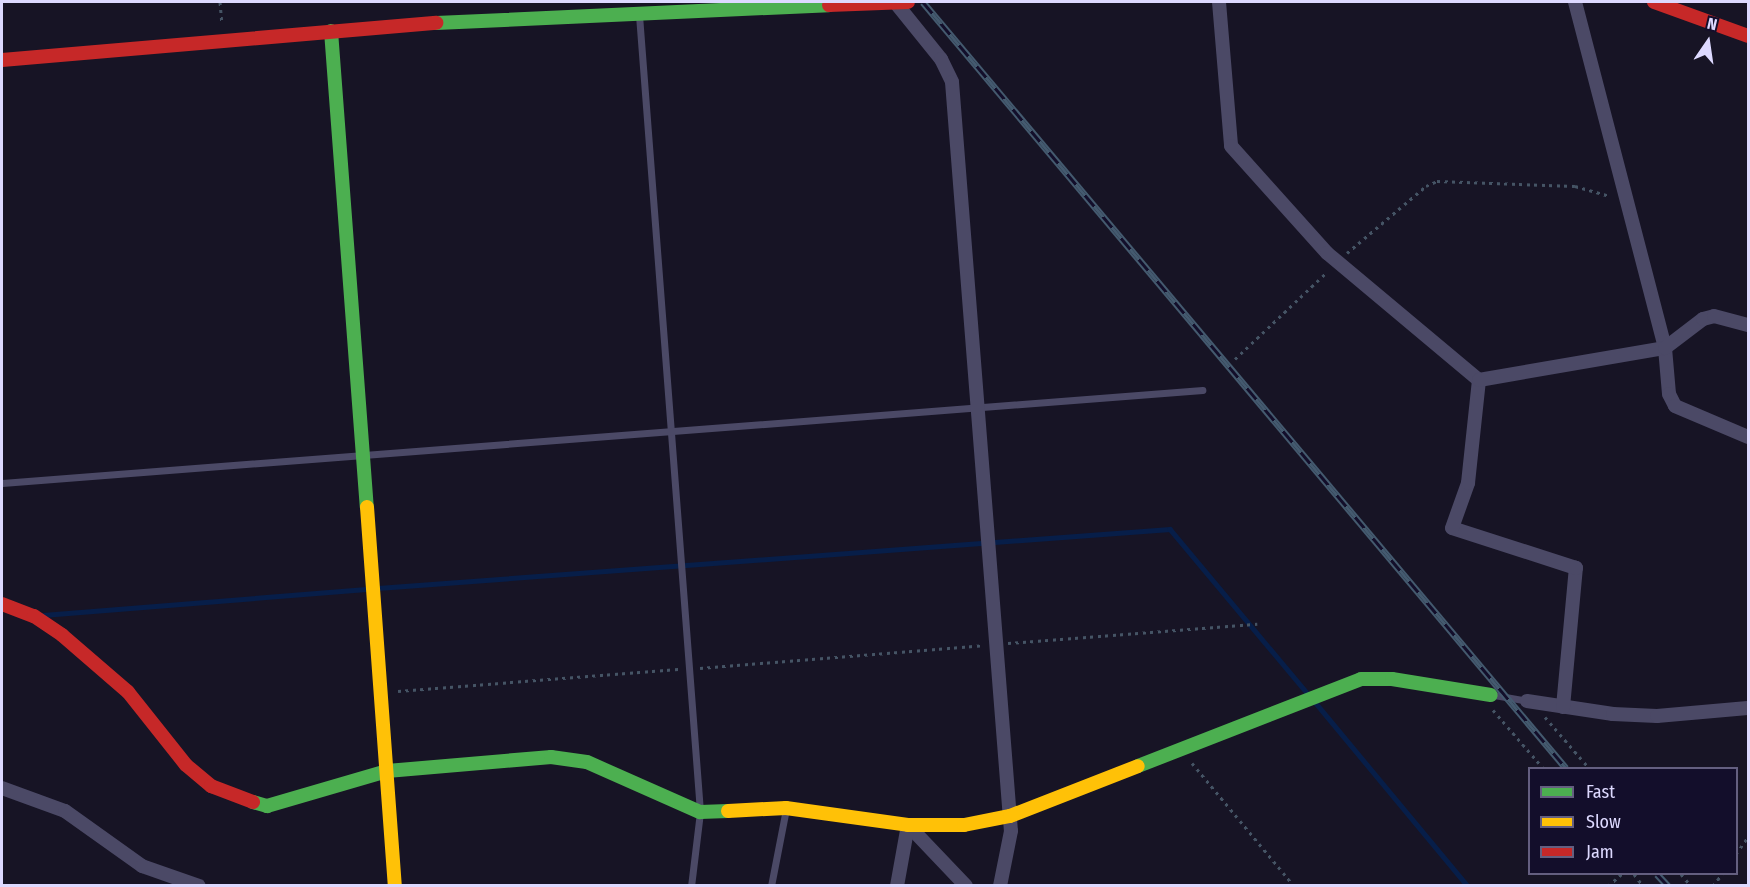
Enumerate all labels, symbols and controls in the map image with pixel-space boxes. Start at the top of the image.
north arrow [1678,12,1738,72]
text: N [1705,14,1719,34]
legend [1528,767,1738,875]
text: Fast [1586,781,1615,803]
text: Slow [1586,811,1621,833]
text: Jam [1586,841,1614,863]

